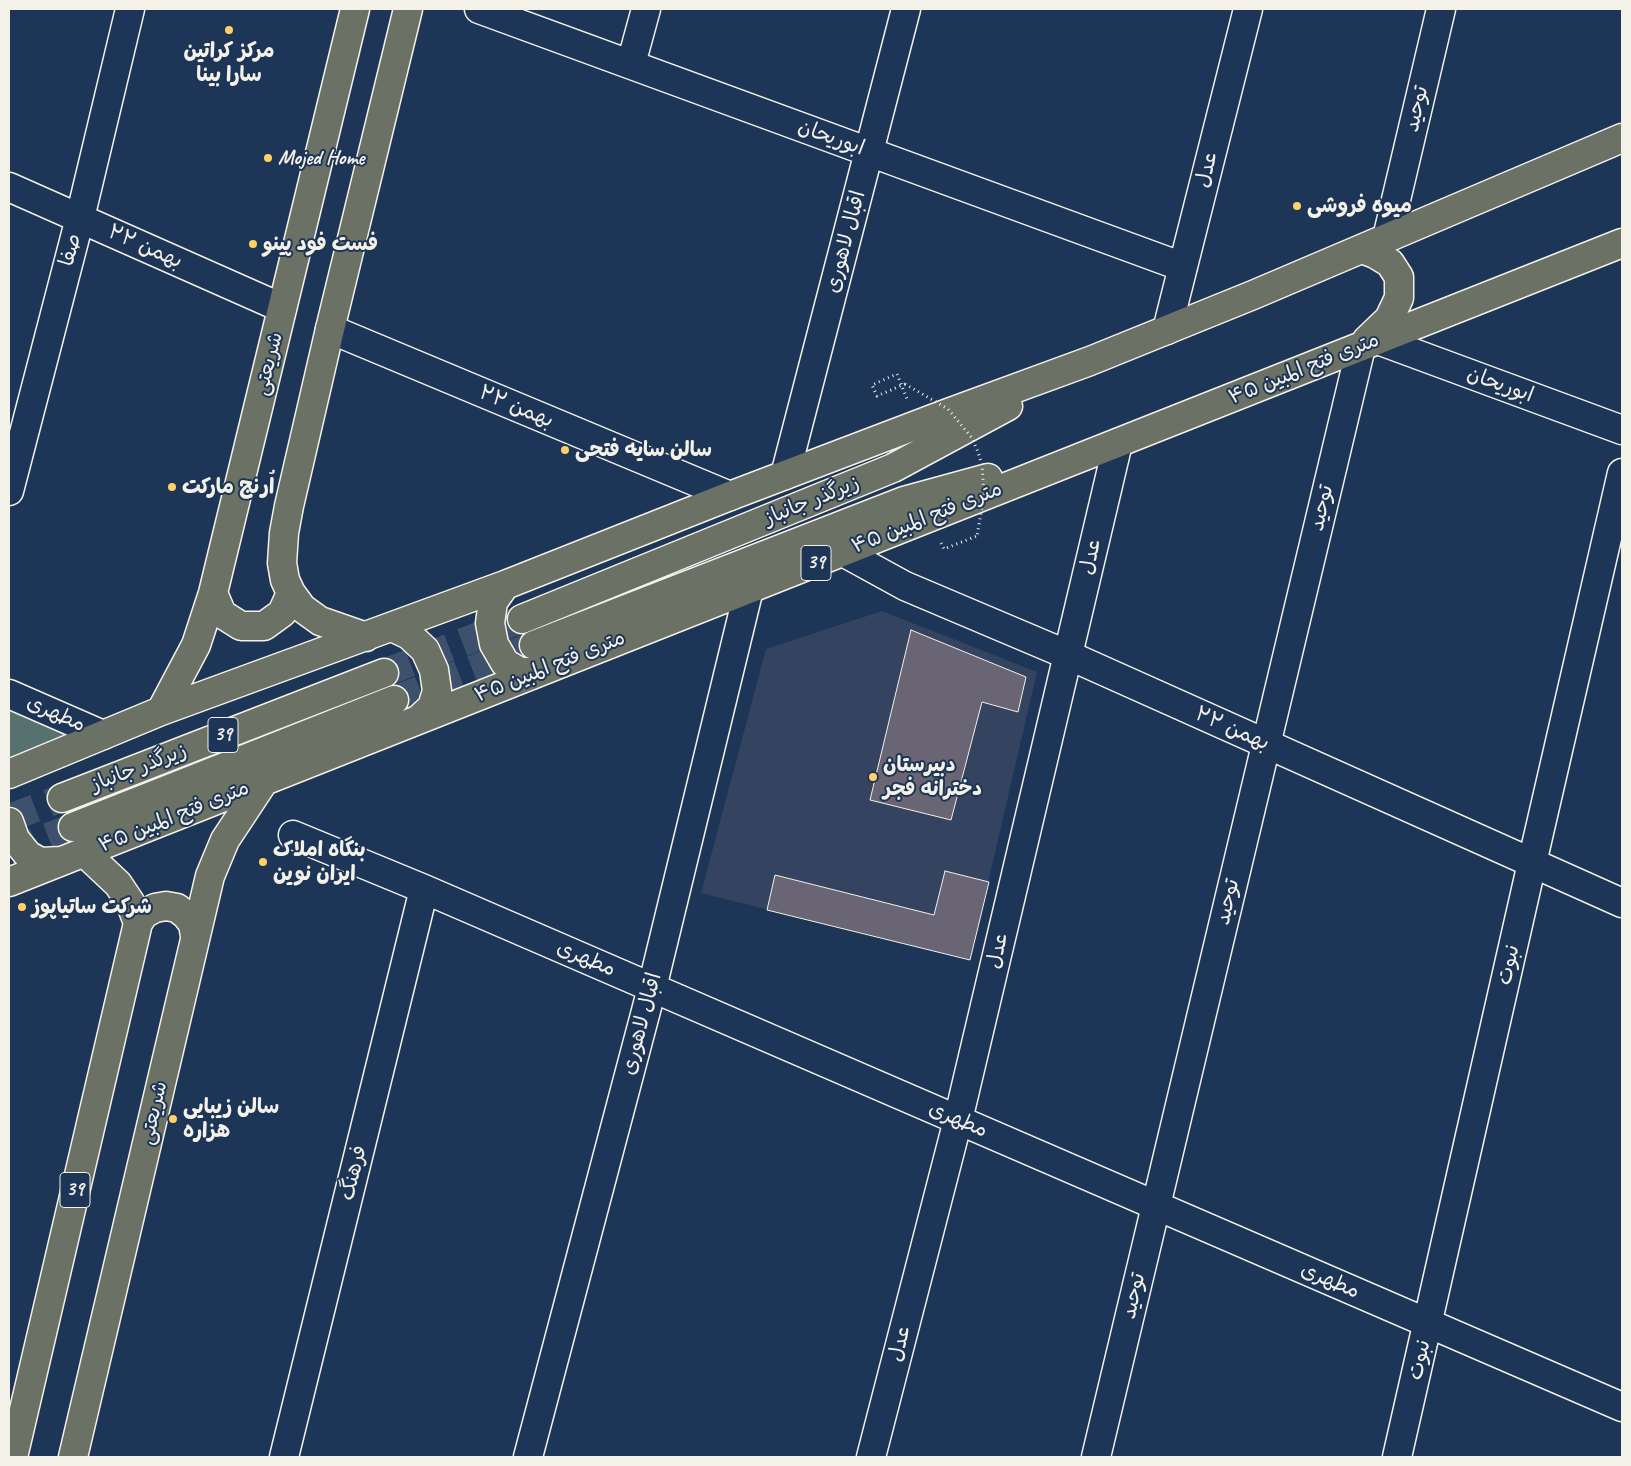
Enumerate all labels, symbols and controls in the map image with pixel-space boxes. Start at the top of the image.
marker: مرکز کراتین سارا بینا [223,24,235,36]
place label: مرکز کراتین سارا بینا [183,38,275,88]
street label: توحید [1399,84,1435,134]
street label: ابوریحان [794,114,868,162]
place label: Mojed Home [278,145,364,171]
street label: عدل [1190,149,1224,191]
marker: Mojed Home [262,152,274,164]
street label: اقبال لاهوری [820,188,872,296]
place label: میوه فروشی [1307,193,1412,219]
marker: میوه فروشی [1291,200,1303,212]
street label: ۲۲ بهمن [104,219,186,275]
street label: صفا [55,231,87,269]
place label: فست فود پینو [263,231,378,257]
marker: فست فود پینو [247,238,259,250]
street label: ۴۵ متری فتح المبین [1225,327,1383,411]
street label: شریعتی [249,330,289,398]
street label: ابوریحان [1463,361,1537,409]
street label: ۲۲ بهمن [475,380,557,434]
place label: سالن سایه فتحی [575,437,712,463]
marker: سالن سایه فتحی [559,444,571,456]
street label: زیرگذر جانباز [761,471,863,531]
place label: اُرنج مارکت [182,474,274,500]
street label: ۴۵ متری فتح المبین [848,476,1006,560]
marker: اُرنج مارکت [166,481,178,493]
street label: توحید [1304,483,1340,533]
street label: عدل [1075,537,1107,577]
road number: 39 [801,546,831,580]
street label: ۴۵ متری فتح المبین [471,625,629,709]
street label: مطهری [23,690,89,738]
street label: ۲۲ بهمن [1191,701,1273,757]
road number: 39 [208,718,238,752]
street label: زیرگذر جانباز [88,738,190,798]
place label: دبیرستان دخترانه فجر [883,752,982,802]
marker: دبیرستان دخترانه فجر [867,771,879,783]
street label: ۴۵ متری فتح المبین [95,775,253,859]
place label: بنگاه املاک ایران نوین [273,837,365,887]
marker: بنگاه املاک ایران نوین [257,856,269,868]
street label: توحید [1210,877,1246,927]
place label: شرکت ساتیاپوز [32,894,152,920]
marker: شرکت ساتیاپوز [16,901,28,913]
street label: عدل [982,931,1014,971]
street label: مطهری [553,935,619,983]
street label: نبوت [1492,942,1526,988]
street label: اقبال لاهوری [616,970,668,1078]
street label: شریعتی [134,1079,174,1147]
place label: سالن زیبایی هزاره [183,1094,279,1144]
street label: مطهری [925,1096,991,1144]
marker: سالن زیبایی هزاره [167,1113,179,1125]
street label: فرهنگ [335,1143,373,1203]
road number: 39 [60,1172,90,1208]
street label: مطهری [1297,1257,1363,1305]
street label: توحید [1116,1271,1152,1321]
street label: عدل [883,1323,917,1365]
street label: نبوت [1403,1337,1437,1383]

